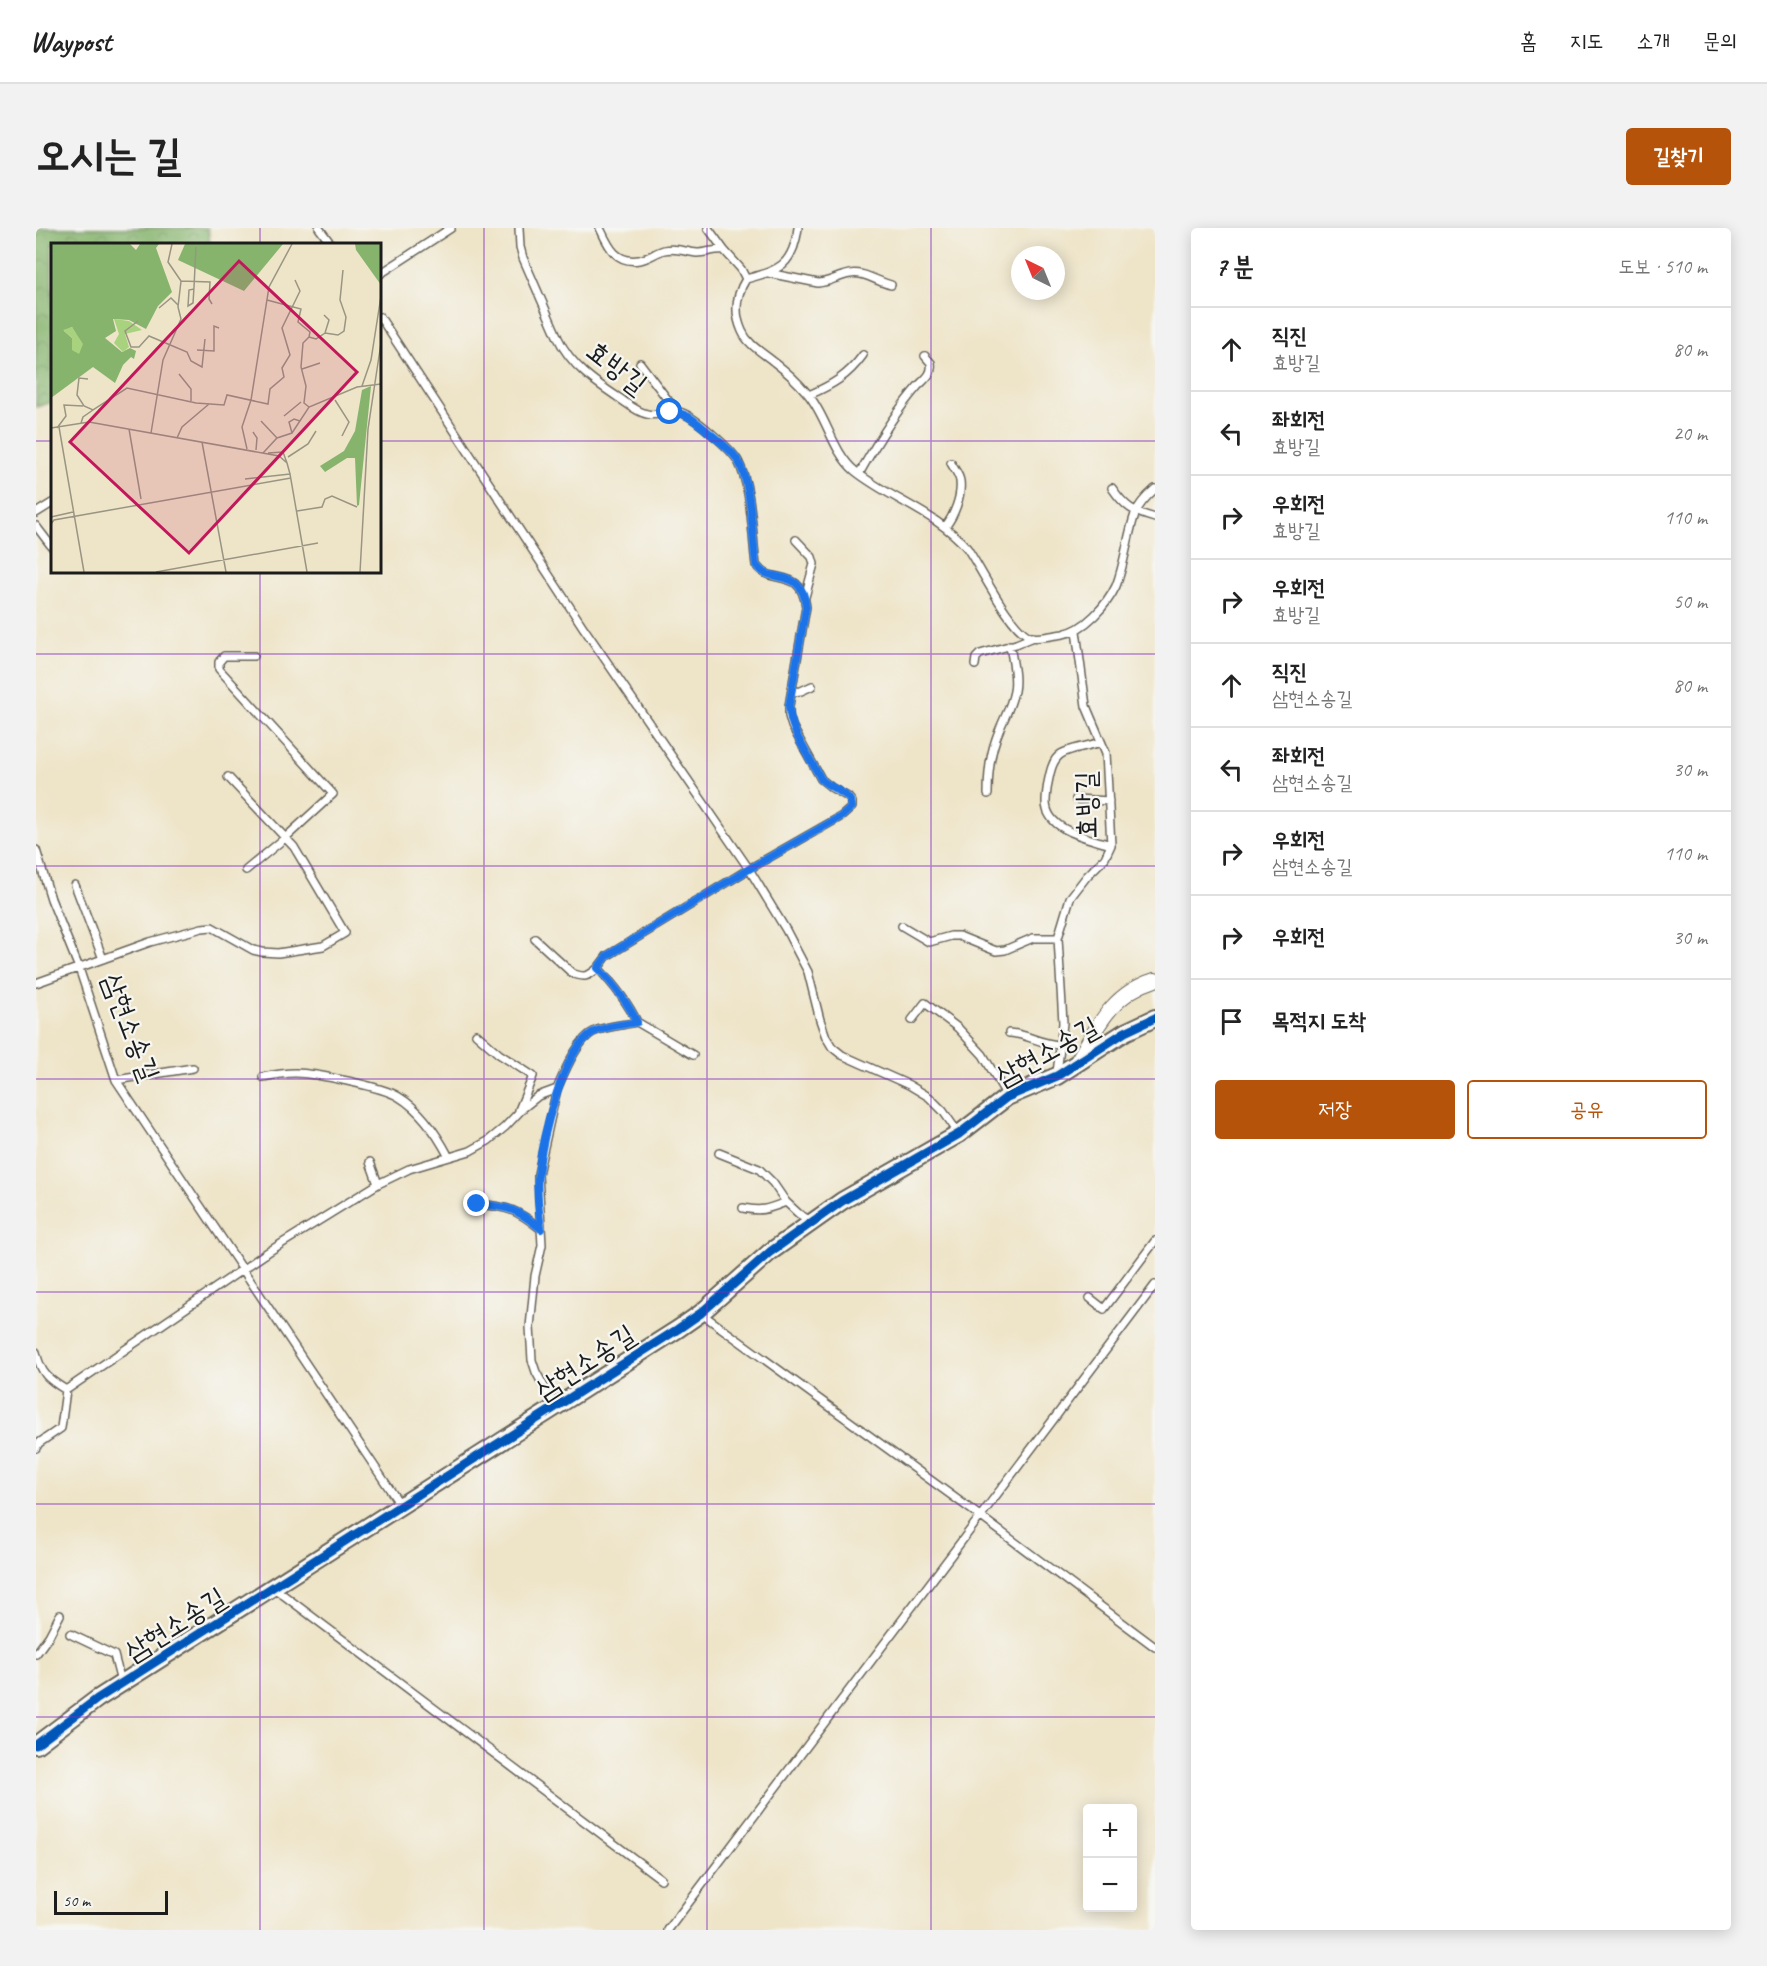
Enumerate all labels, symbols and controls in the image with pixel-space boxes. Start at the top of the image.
text: Waypost [30,24,111,59]
text: 홈 [1520,28,1537,54]
text: 지도 [1570,28,1603,54]
text: 소개 [1636,28,1670,54]
text: 문의 [1703,28,1737,54]
button: 길찾기 [1626,128,1731,185]
text: 오시는 길 [36,129,181,182]
inset map [51,243,381,573]
north arrow [1011,246,1065,300]
text: 7 분 [1215,250,1254,283]
text: 도보 · 510 m [1618,254,1707,279]
text: 직진 [1272,322,1307,350]
street label: 효방길 [580,332,654,402]
icon: ahead [1215,333,1248,366]
text: 80 m [1673,337,1707,362]
text: 효방길 [1272,350,1320,375]
route start [656,398,682,424]
text: 좌회전 [1272,406,1325,434]
icon: left [1215,417,1248,450]
text: 20 m [1673,421,1707,446]
text: 효방길 [1272,434,1320,459]
text: 우회전 [1272,490,1325,518]
icon: right [1215,501,1248,534]
text: 110 m [1664,505,1707,530]
text: 효방길 [1272,518,1320,543]
text: 우회전 [1272,574,1325,602]
icon: right [1215,585,1248,618]
text: 50 m [1673,589,1707,614]
text: 효방길 [1272,602,1320,627]
text: 직진 [1272,658,1307,686]
icon: ahead [1215,669,1248,702]
text: 80 m [1673,673,1707,698]
text: 삼현소송길 [1272,686,1352,711]
text: 좌회전 [1272,742,1325,770]
icon: left [1215,753,1248,786]
text: 30 m [1673,757,1707,782]
text: 삼현소송길 [1272,770,1352,795]
street label: 효방길 [1068,771,1104,839]
text: 우회전 [1272,826,1325,854]
icon: right [1215,837,1248,870]
text: 110 m [1664,841,1707,866]
text: 삼현소송길 [1272,854,1352,879]
icon: right [1215,921,1248,954]
text: 우회전 [1272,923,1325,951]
text: 30 m [1673,925,1707,950]
street label: 삼현소송길 [94,968,168,1086]
icon: arrive [1215,1005,1248,1038]
text: 목적지 도착 [1272,1007,1366,1035]
street label: 삼현소송길 [989,1008,1105,1094]
button: 저장 [1215,1080,1455,1139]
button: 공유 [1467,1080,1707,1139]
route end [463,1190,489,1216]
street label: 삼현소송길 [528,1317,642,1407]
street label: 삼현소송길 [118,1579,232,1669]
map controls [1083,1804,1137,1912]
button: + [1083,1804,1137,1858]
button: − [1083,1858,1137,1912]
scale bar [54,1888,168,1916]
text: 50 m [63,1891,90,1911]

